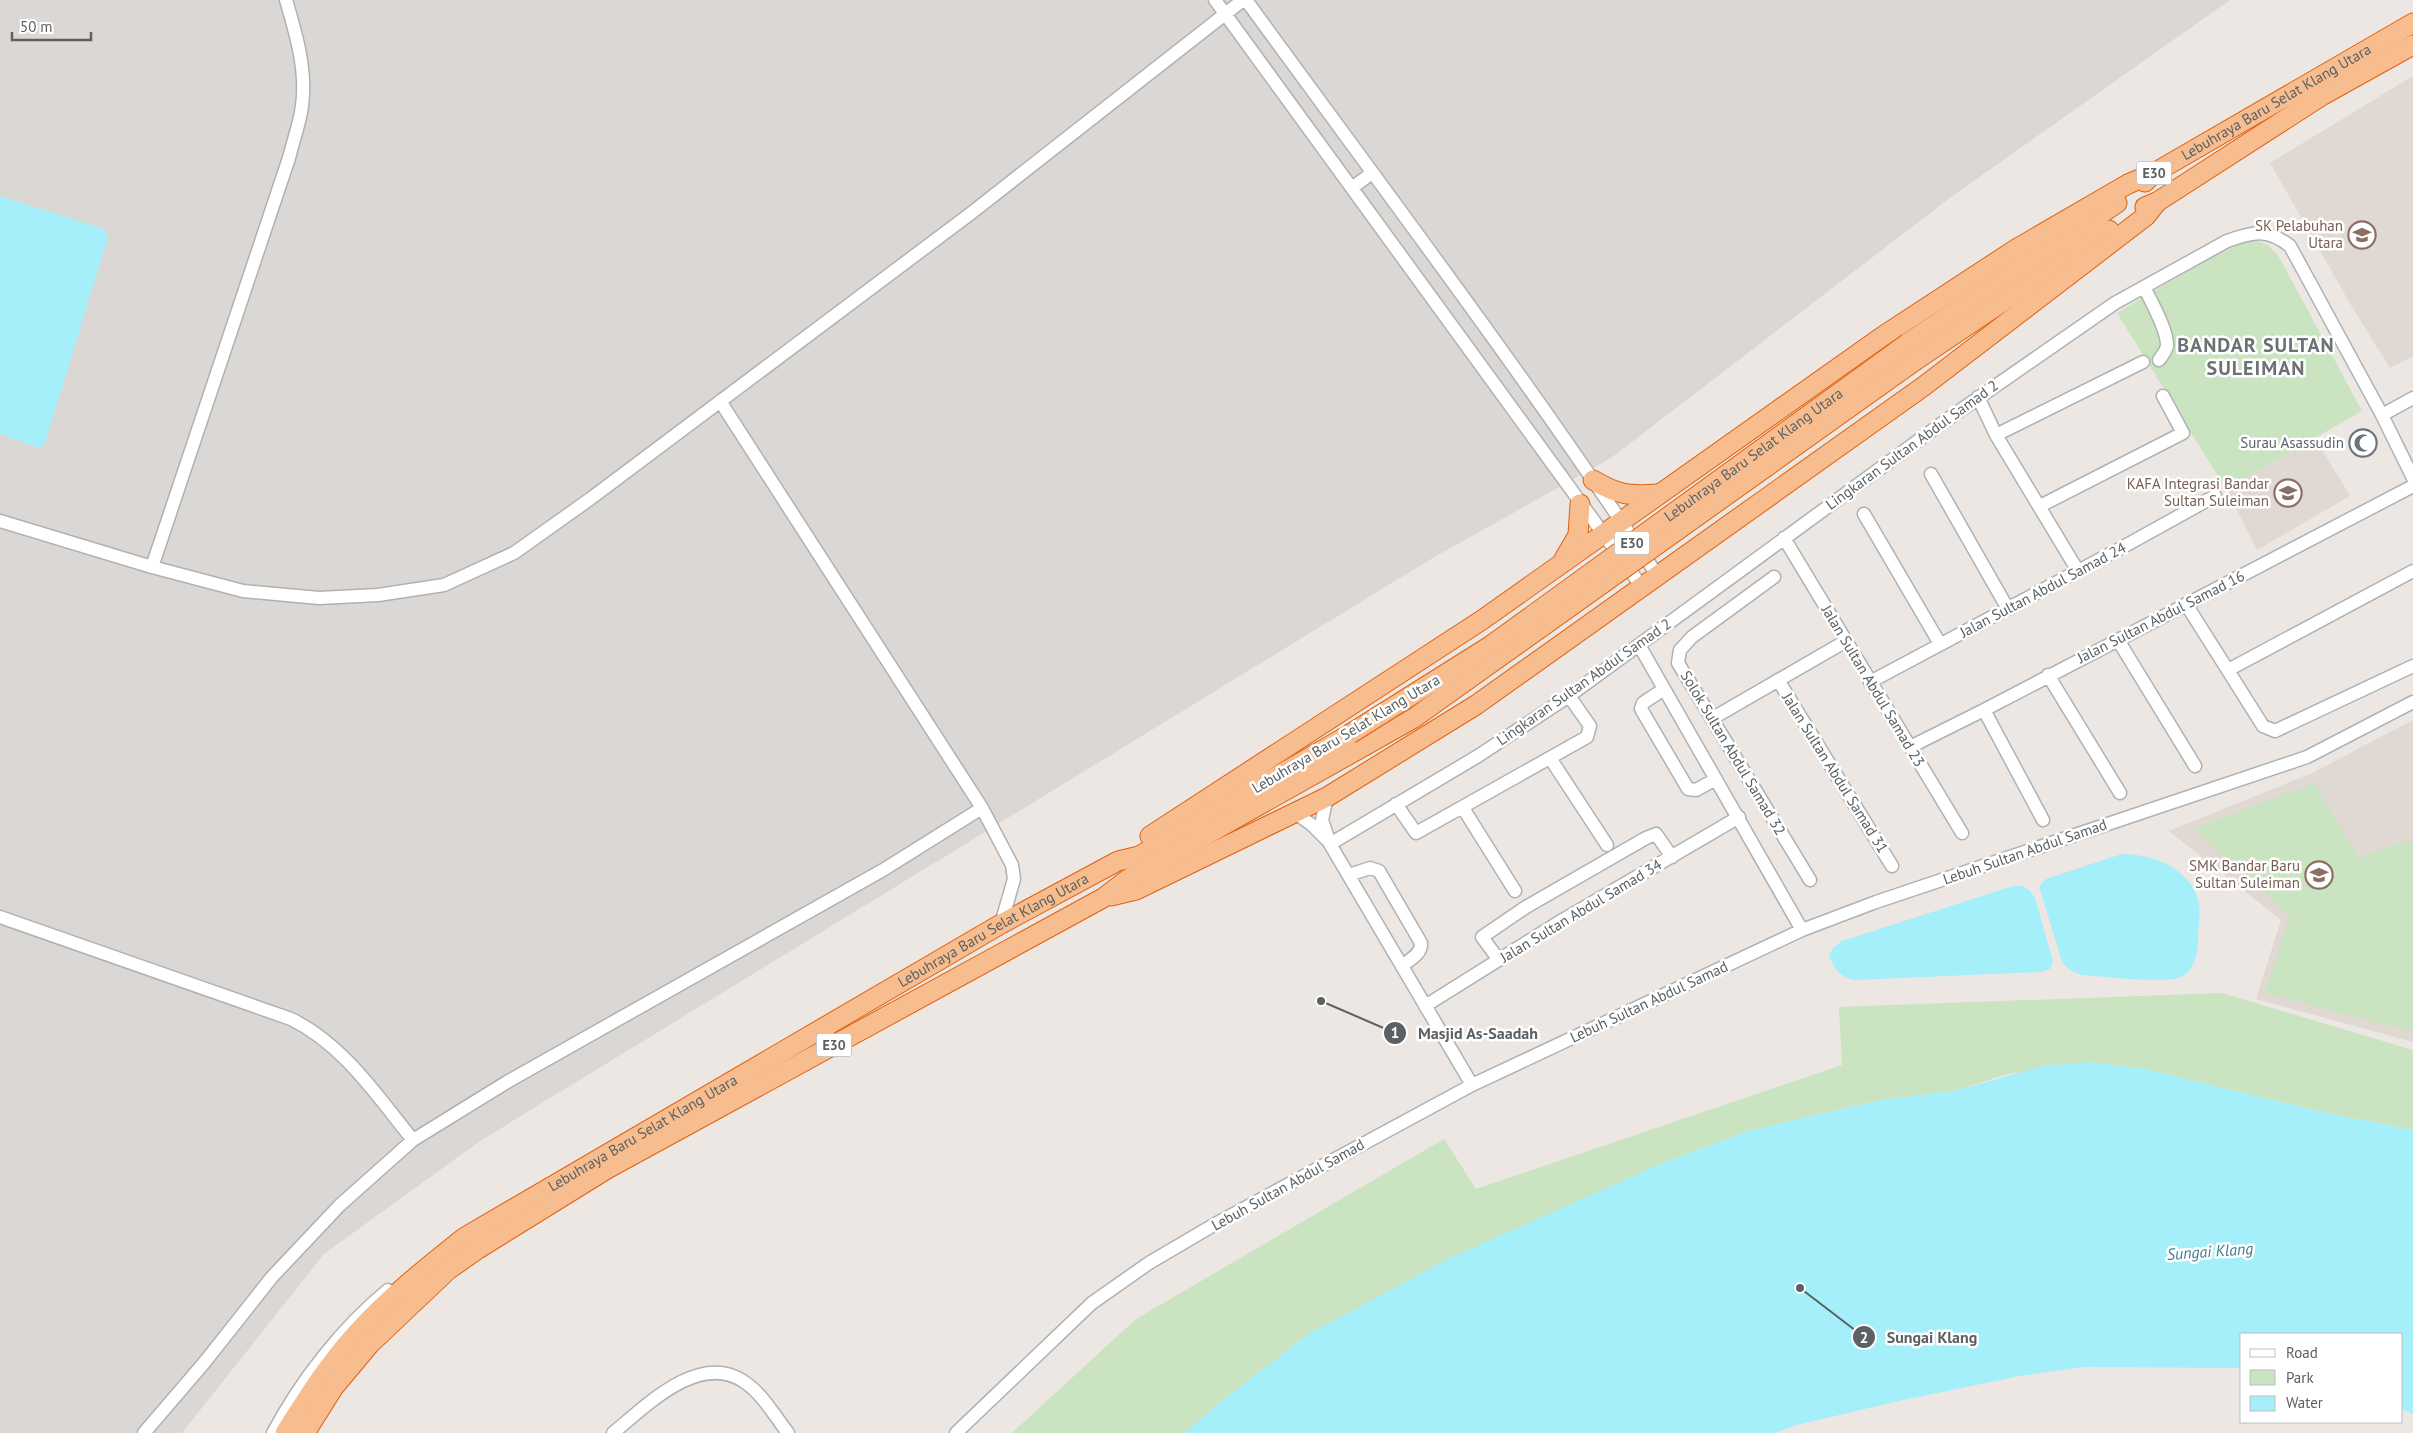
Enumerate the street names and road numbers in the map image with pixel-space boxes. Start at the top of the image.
street label: Lebuhraya Baru Selat Klang Utara [2178,39,2374,164]
road number: E30 [2136,162,2172,184]
street label: Lingkaran Sultan Abdul Samad 2 [1822,376,2002,514]
street label: Lebuhraya Baru Selat Klang Utara [1660,383,1846,526]
road number: E30 [1614,532,1650,554]
street label: Jalan Sultan Abdul Samad 24 [1956,538,2129,642]
street label: Jalan Sultan Abdul Samad 16 [2073,566,2248,668]
street label: Jalan Sultan Abdul Samad 23 [1817,601,1929,770]
street label: Lingkaran Sultan Abdul Samad 2 [1493,614,1675,749]
street label: Solok Sultan Abdul Samad 32 [1677,667,1790,839]
street label: Lebuhraya Baru Selat Klang Utara [1248,670,1443,797]
street label: Jalan Sultan Abdul Samad 31 [1778,688,1893,856]
street label: Lebuh Sultan Abdul Samad [1940,815,2109,889]
street label: Jalan Sultan Abdul Samad 34 [1496,855,1665,967]
street label: Lebuhraya Baru Selat Klang Utara [894,869,1092,991]
street label: Lebuh Sultan Abdul Samad [1567,957,1731,1047]
road number: E30 [816,1034,852,1056]
street label: Lebuhraya Baru Selat Klang Utara [544,1070,741,1195]
street label: Lebuh Sultan Abdul Samad [1208,1135,1368,1235]

